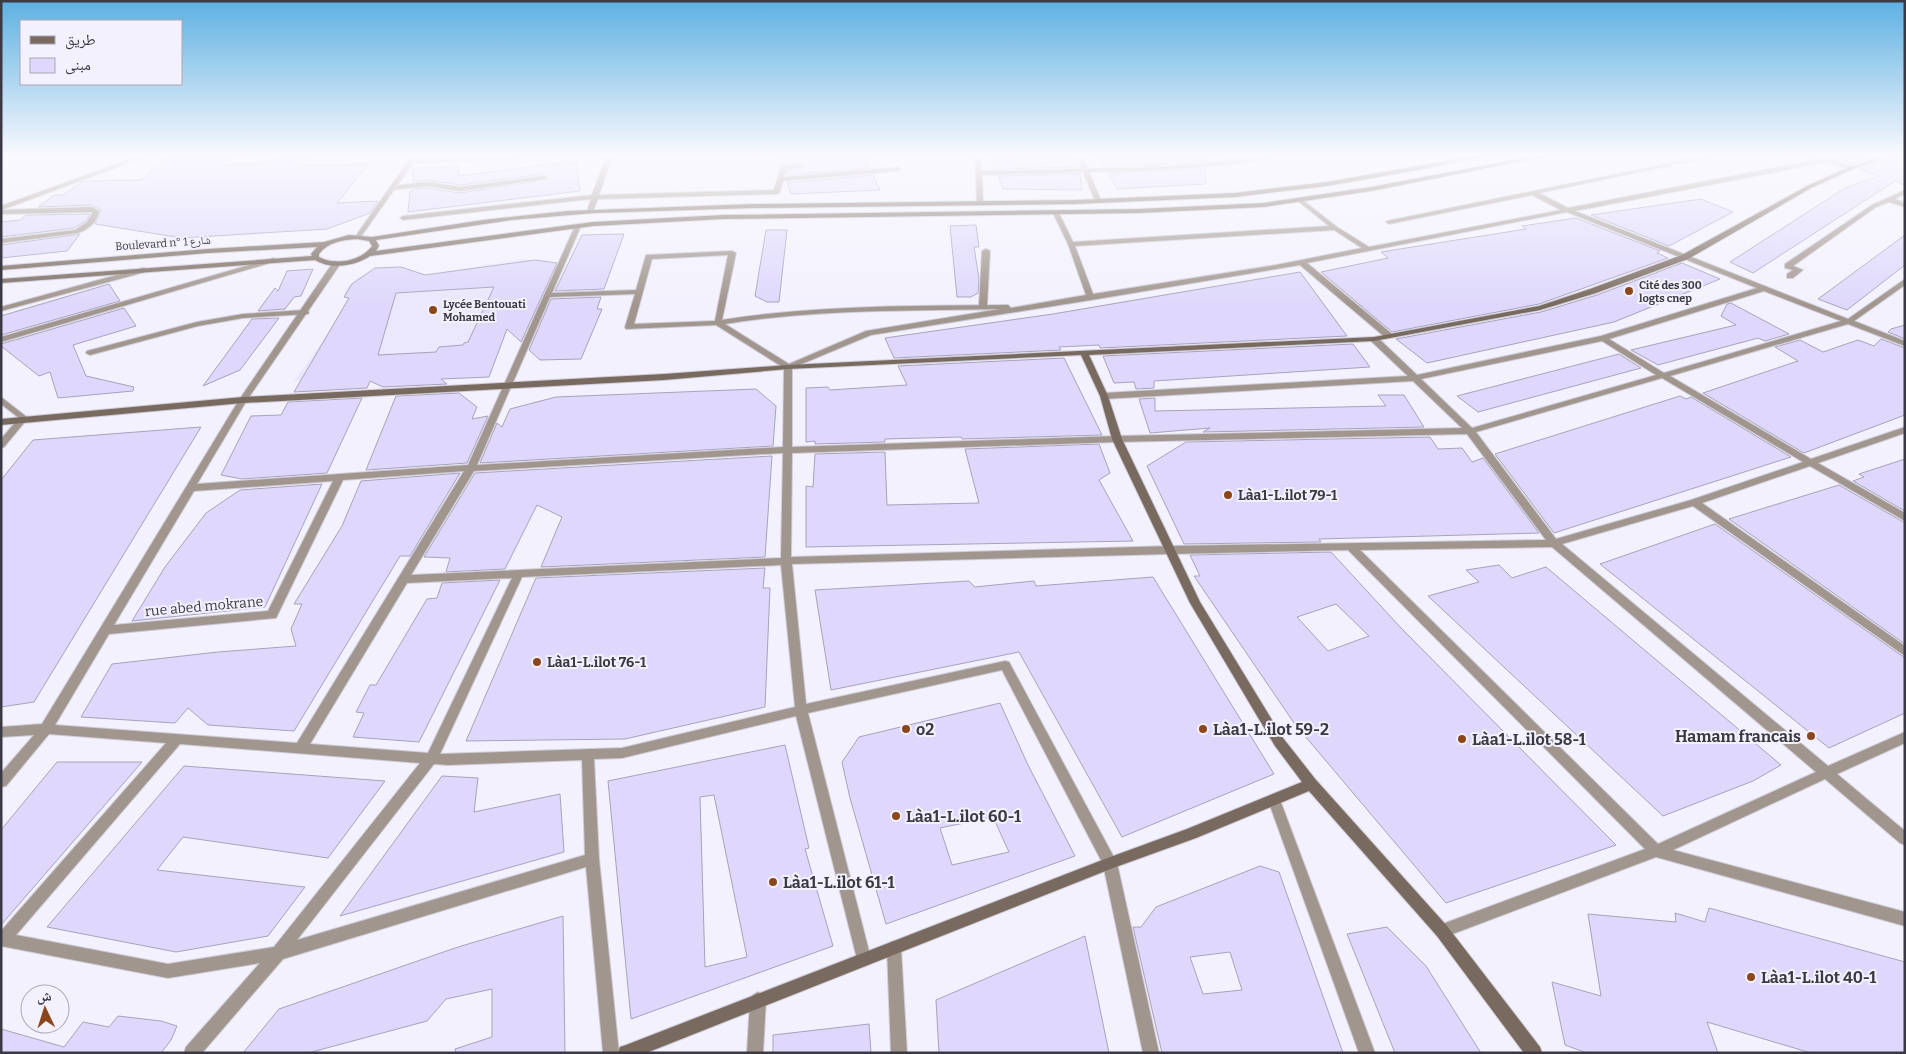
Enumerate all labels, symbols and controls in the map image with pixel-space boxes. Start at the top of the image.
legend [20,20,182,85]
text: طريق [65,31,96,50]
text: مبنى [65,56,91,75]
street label: Boulevard n° شارع 1 [115,234,211,253]
place label: Cité des 300 logts cnep [1639,279,1702,305]
marker: Cité des 300 logts cnep [1623,285,1635,297]
place label: Lycée Bentouati Mohamed [443,298,526,324]
marker: Lycée Bentouati Mohamed [427,304,439,316]
place label: Làa1-L.ilot 79-1 [1238,487,1337,504]
marker: Làa1-L.ilot 79-1 [1222,489,1234,501]
street label: rue abed mokrane [144,593,264,620]
place label: Làa1-L.ilot 76-1 [547,654,646,671]
marker: Làa1-L.ilot 76-1 [531,656,543,668]
place label: o2 [916,720,934,739]
place label: Làa1-L.ilot 59-2 [1213,720,1329,739]
marker: o2 [900,723,912,735]
marker: Làa1-L.ilot 59-2 [1197,723,1209,735]
place label: Hamam francais [1675,727,1801,746]
place label: Làa1-L.ilot 58-1 [1472,730,1586,749]
marker: Hamam francais [1805,730,1817,742]
marker: Làa1-L.ilot 58-1 [1456,733,1468,745]
place label: Làa1-L.ilot 60-1 [906,807,1021,826]
marker: Làa1-L.ilot 60-1 [890,810,902,822]
place label: Làa1-L.ilot 61-1 [783,873,895,892]
marker: Làa1-L.ilot 61-1 [767,876,779,888]
place label: Làa1-L.ilot 40-1 [1761,968,1876,987]
marker: Làa1-L.ilot 40-1 [1745,971,1757,983]
north arrow [20,984,70,1034]
text: ش [36,988,52,1006]

